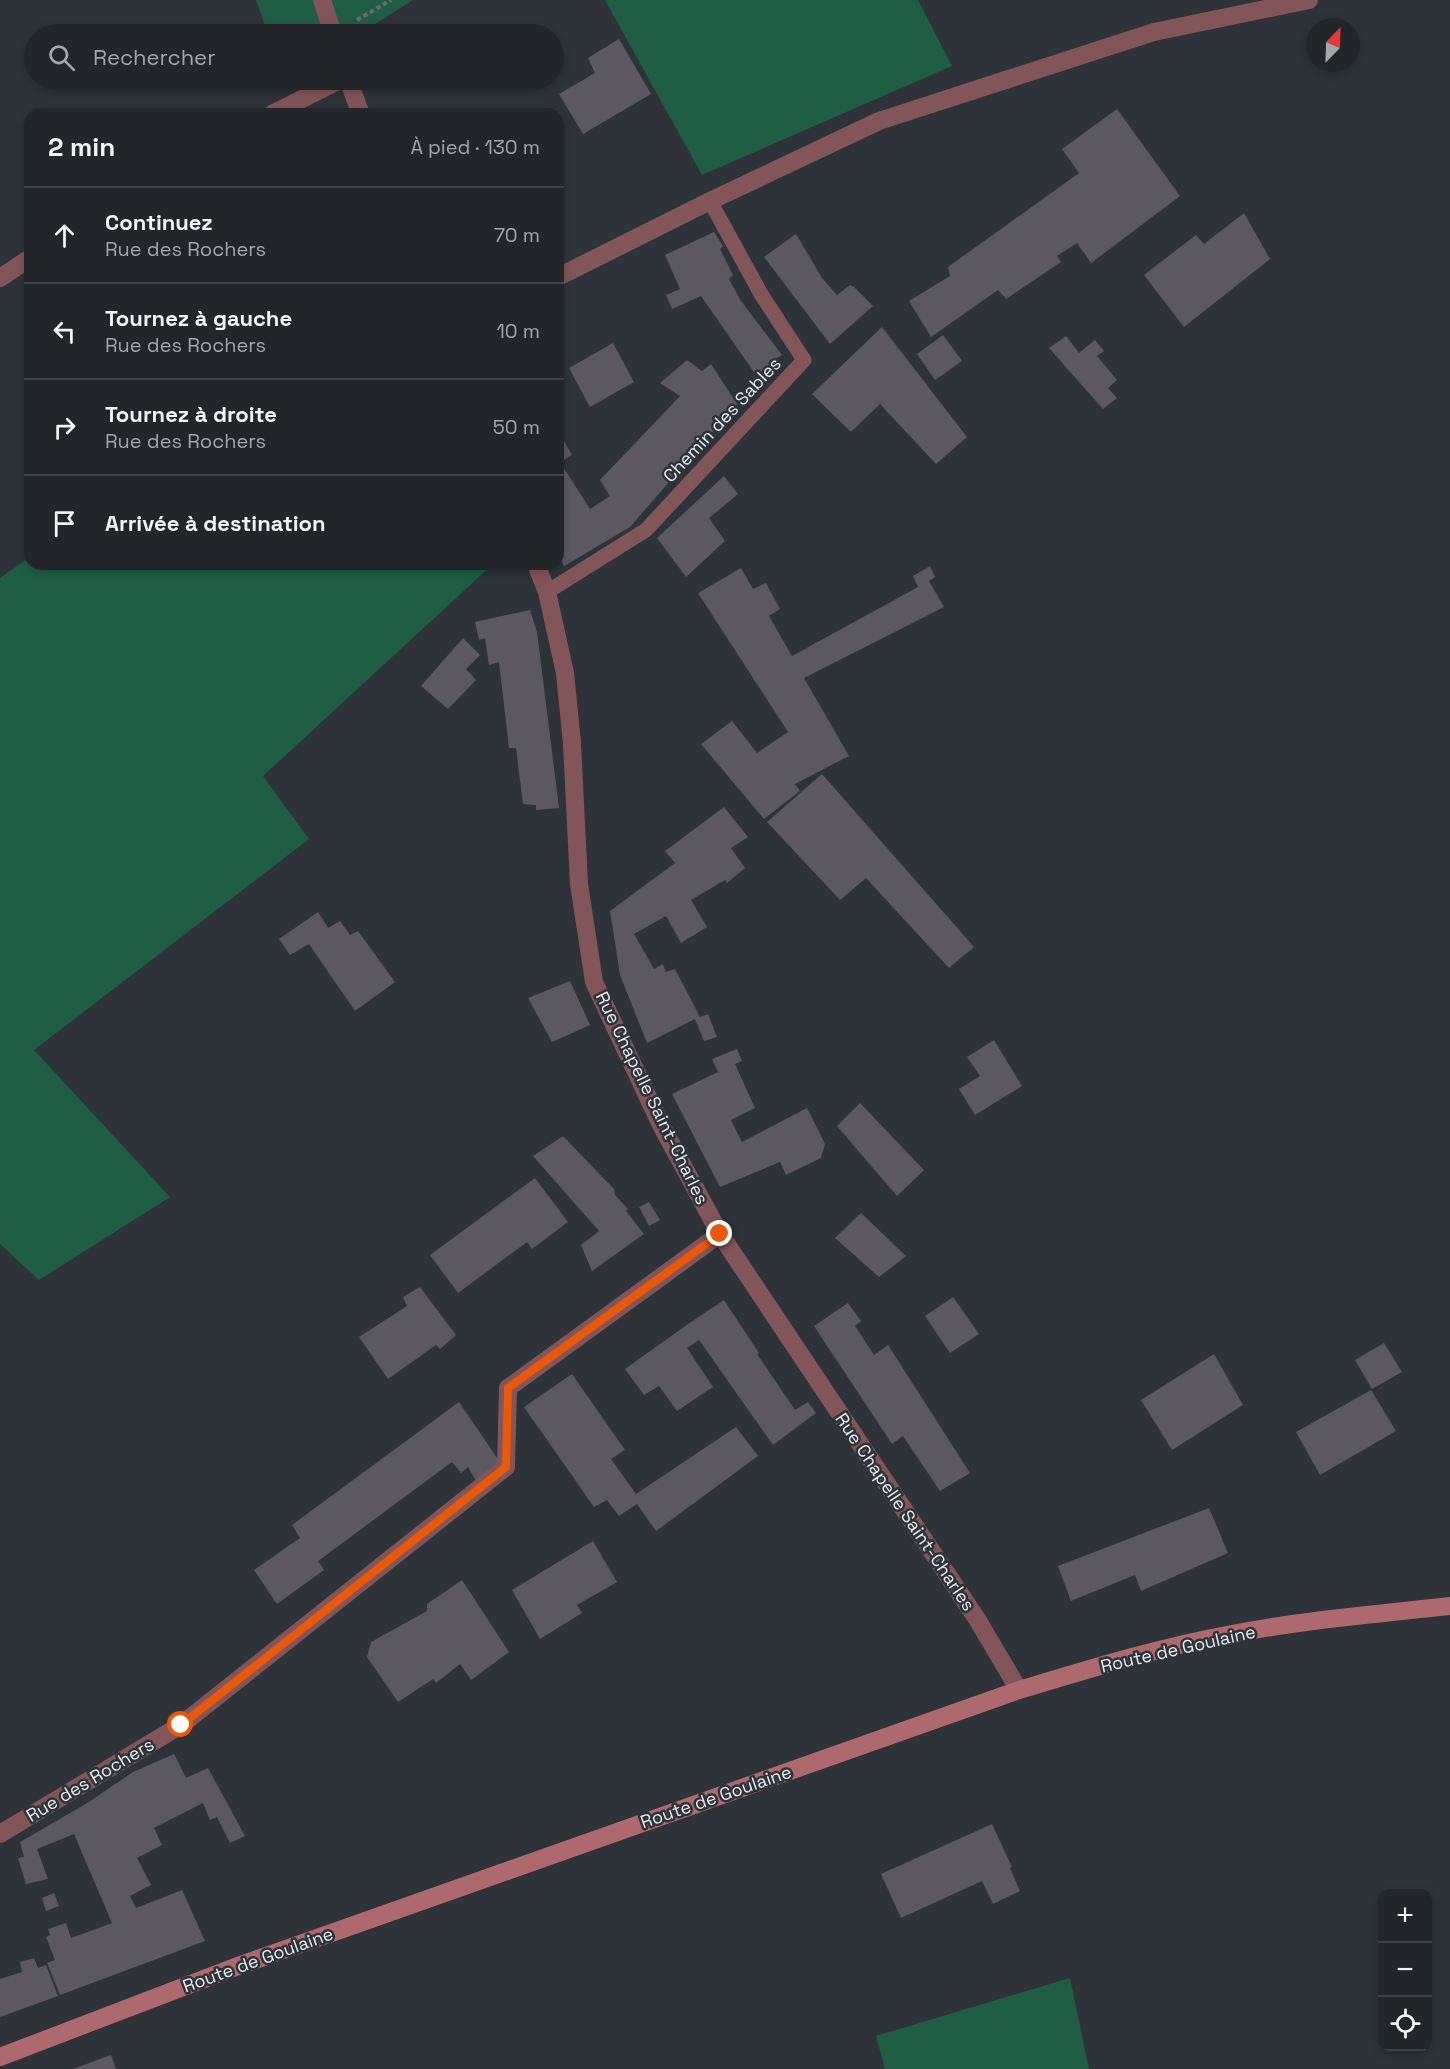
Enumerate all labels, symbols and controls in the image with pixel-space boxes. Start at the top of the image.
north arrow [1306,18,1360,72]
search box [24,24,564,90]
icon: search [45,41,78,74]
text: Rechercher [93,43,215,71]
text: 2 min [48,130,115,164]
text: À pied · 130 m [410,134,540,160]
text: Continuez [105,208,213,236]
icon: ahead [48,219,81,252]
text: 70 m [494,222,540,248]
text: Rue des Rochers [105,236,266,262]
text: Tournez à gauche [105,304,292,332]
icon: left [48,315,81,348]
text: 10 m [496,318,540,344]
text: Rue des Rochers [105,332,266,358]
street label: Chemin des Sables [658,352,786,487]
text: Tournez à droite [105,400,277,428]
icon: right [48,411,81,444]
text: 50 m [493,414,540,440]
text: Rue des Rochers [105,428,266,454]
icon: arrive [48,507,81,540]
text: Arrivée à destination [105,509,326,537]
street label: Rue Chapelle Saint-Charles [591,988,714,1208]
route end [706,1220,732,1246]
street label: Rue Chapelle Saint-Charles [830,1408,980,1615]
street label: Route de Goulaine [1098,1619,1258,1678]
route start [167,1711,193,1737]
street label: Rue des Rochers [22,1732,158,1827]
street label: Route de Goulaine [637,1760,795,1833]
map controls [1378,1889,1432,2051]
button: + [1378,1889,1432,1943]
street label: Route de Goulaine [179,1922,336,1997]
button: − [1378,1943,1432,1997]
button: locate [1378,1997,1432,2051]

